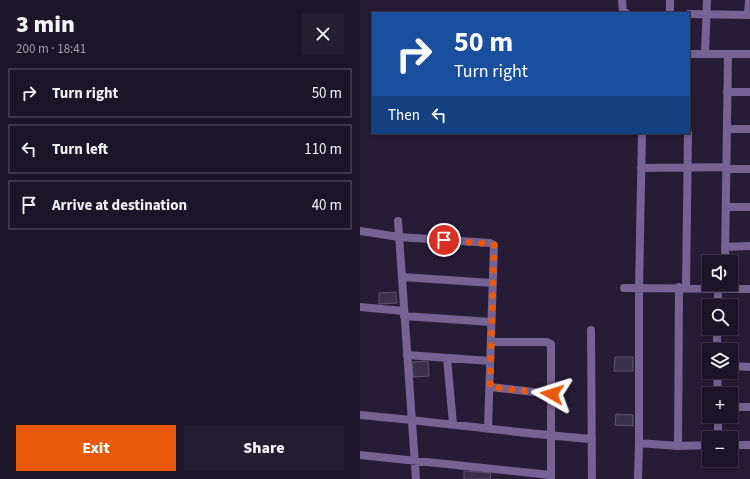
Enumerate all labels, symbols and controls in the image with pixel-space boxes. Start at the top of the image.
text: 3 min [16,7,75,42]
button: close [302,13,344,55]
text: 50 m [454,22,513,62]
icon: right [388,28,440,80]
text: 200 m · 18:41 [16,40,86,58]
text: Turn right [454,59,528,84]
icon: right [18,82,40,104]
text: Turn right [52,83,118,104]
text: 50 m [312,83,342,104]
icon: left [428,104,450,126]
text: Then [388,105,420,126]
icon: left [18,138,40,160]
text: Turn left [52,139,108,160]
text: 110 m [304,139,342,160]
icon: arrive [18,194,40,216]
text: Arrive at destination [52,195,187,216]
text: 40 m [312,195,342,216]
pin [427,223,461,257]
icon: arrive [433,229,455,251]
map controls [702,255,738,467]
button: sound [702,255,738,291]
button: search [702,299,738,335]
button: layers [702,343,738,379]
position arrow [531,373,573,415]
button: + [702,387,738,423]
button: Exit [16,425,176,471]
button: Share [184,425,344,471]
button: − [702,431,738,467]

